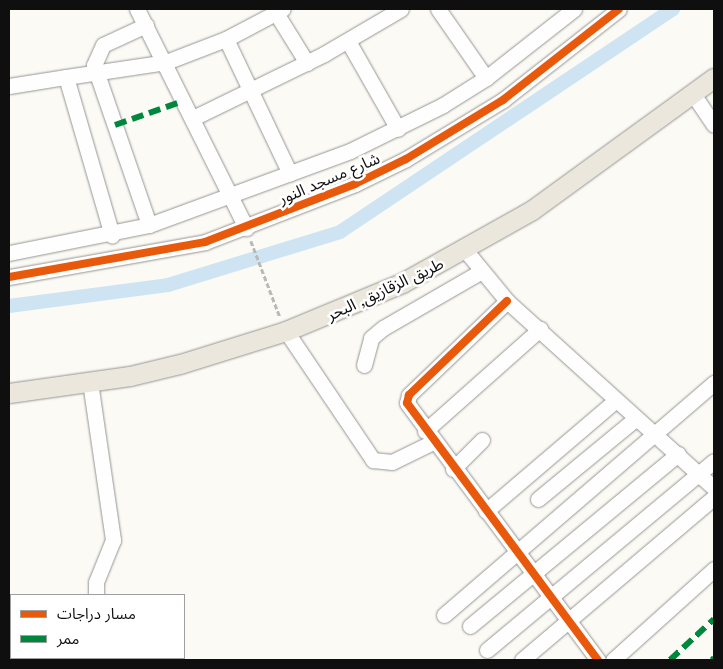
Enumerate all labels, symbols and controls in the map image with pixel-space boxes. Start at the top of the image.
street label: شارع مسجد النور [276,148,382,208]
street label: طريق الزقازيق, البحر [324,254,446,324]
legend [10,594,185,659]
text: مسار دراجات [57,604,136,623]
text: ممر [57,629,80,648]

